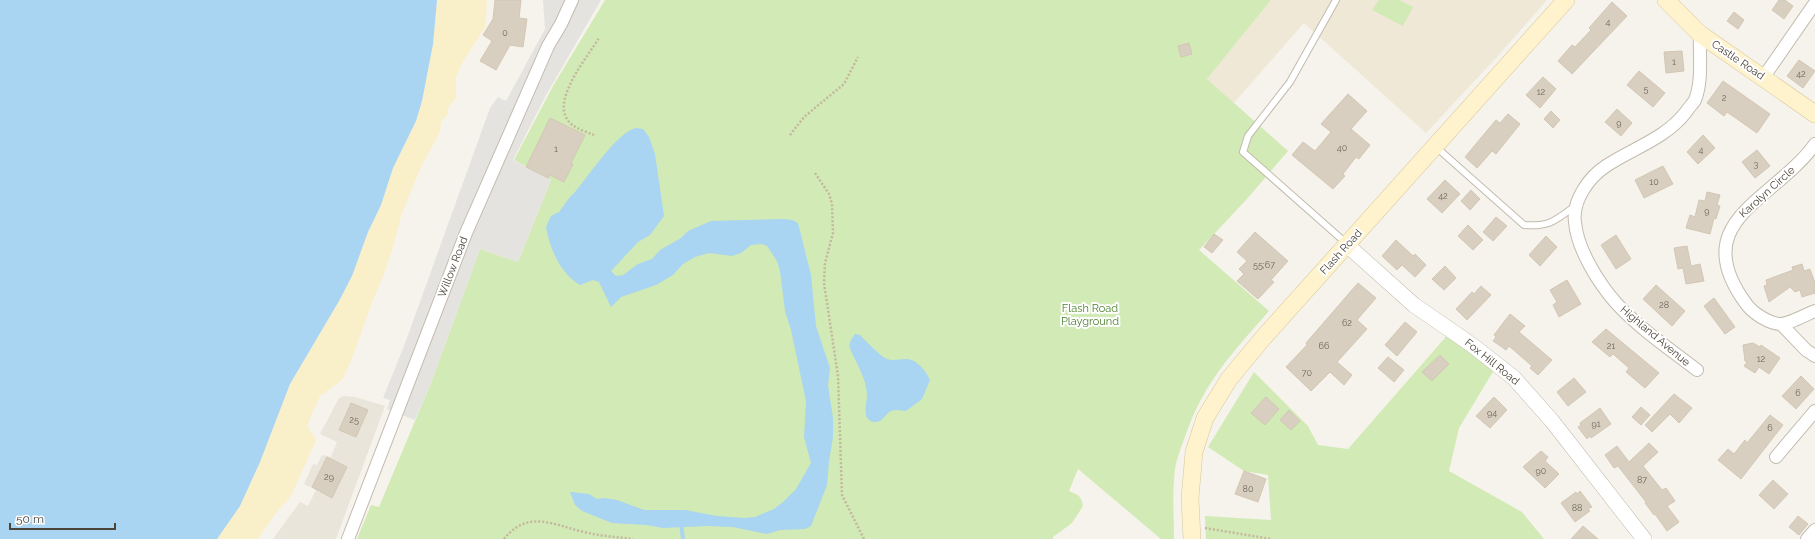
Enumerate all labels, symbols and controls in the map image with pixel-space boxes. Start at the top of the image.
house number: 4 [1606,17,1611,27]
house number: 0 [502,28,508,38]
street label: Castle Road [1709,38,1767,83]
house number: 1 [1672,57,1676,67]
house number: 42 [1796,69,1806,79]
house number: 5 [1644,84,1649,94]
house number: 12 [1537,87,1546,97]
house number: 2 [1722,93,1727,103]
house number: 9 [1616,118,1622,128]
house number: 40 [1337,143,1348,153]
house number: 1 [554,144,558,154]
house number: 4 [1699,145,1704,155]
house number: 3 [1754,159,1759,169]
street label: Karolyn Circle [1736,163,1798,220]
house number: 10 [1649,177,1659,187]
house number: 42 [1438,191,1448,201]
house number: 9 [1704,206,1710,216]
street label: Flash Road [1317,227,1365,277]
street label: Willow Road [435,235,471,299]
house number: 55;67 [1253,260,1275,270]
house number: 28 [1659,300,1669,310]
park label: Flash Road Playground [1061,302,1119,328]
street label: Highland Avenue [1617,303,1693,369]
house number: 62 [1342,318,1352,328]
street label: Fox Hill Road [1462,336,1522,388]
house number: 66 [1319,341,1330,351]
house number: 21 [1607,341,1615,351]
house number: 12 [1757,354,1766,364]
house number: 70 [1302,368,1313,378]
house number: 6 [1795,388,1801,398]
house number: 94 [1487,408,1497,418]
house number: 25 [349,415,359,425]
house number: 91 [1591,419,1601,429]
house number: 6 [1767,423,1773,433]
house number: 90 [1536,466,1547,476]
house number: 29 [324,472,334,482]
house number: 87 [1637,475,1647,485]
house number: 80 [1243,484,1254,494]
house number: 88 [1572,503,1582,513]
scale bar [10,505,115,531]
text: 50 m [16,512,44,526]

